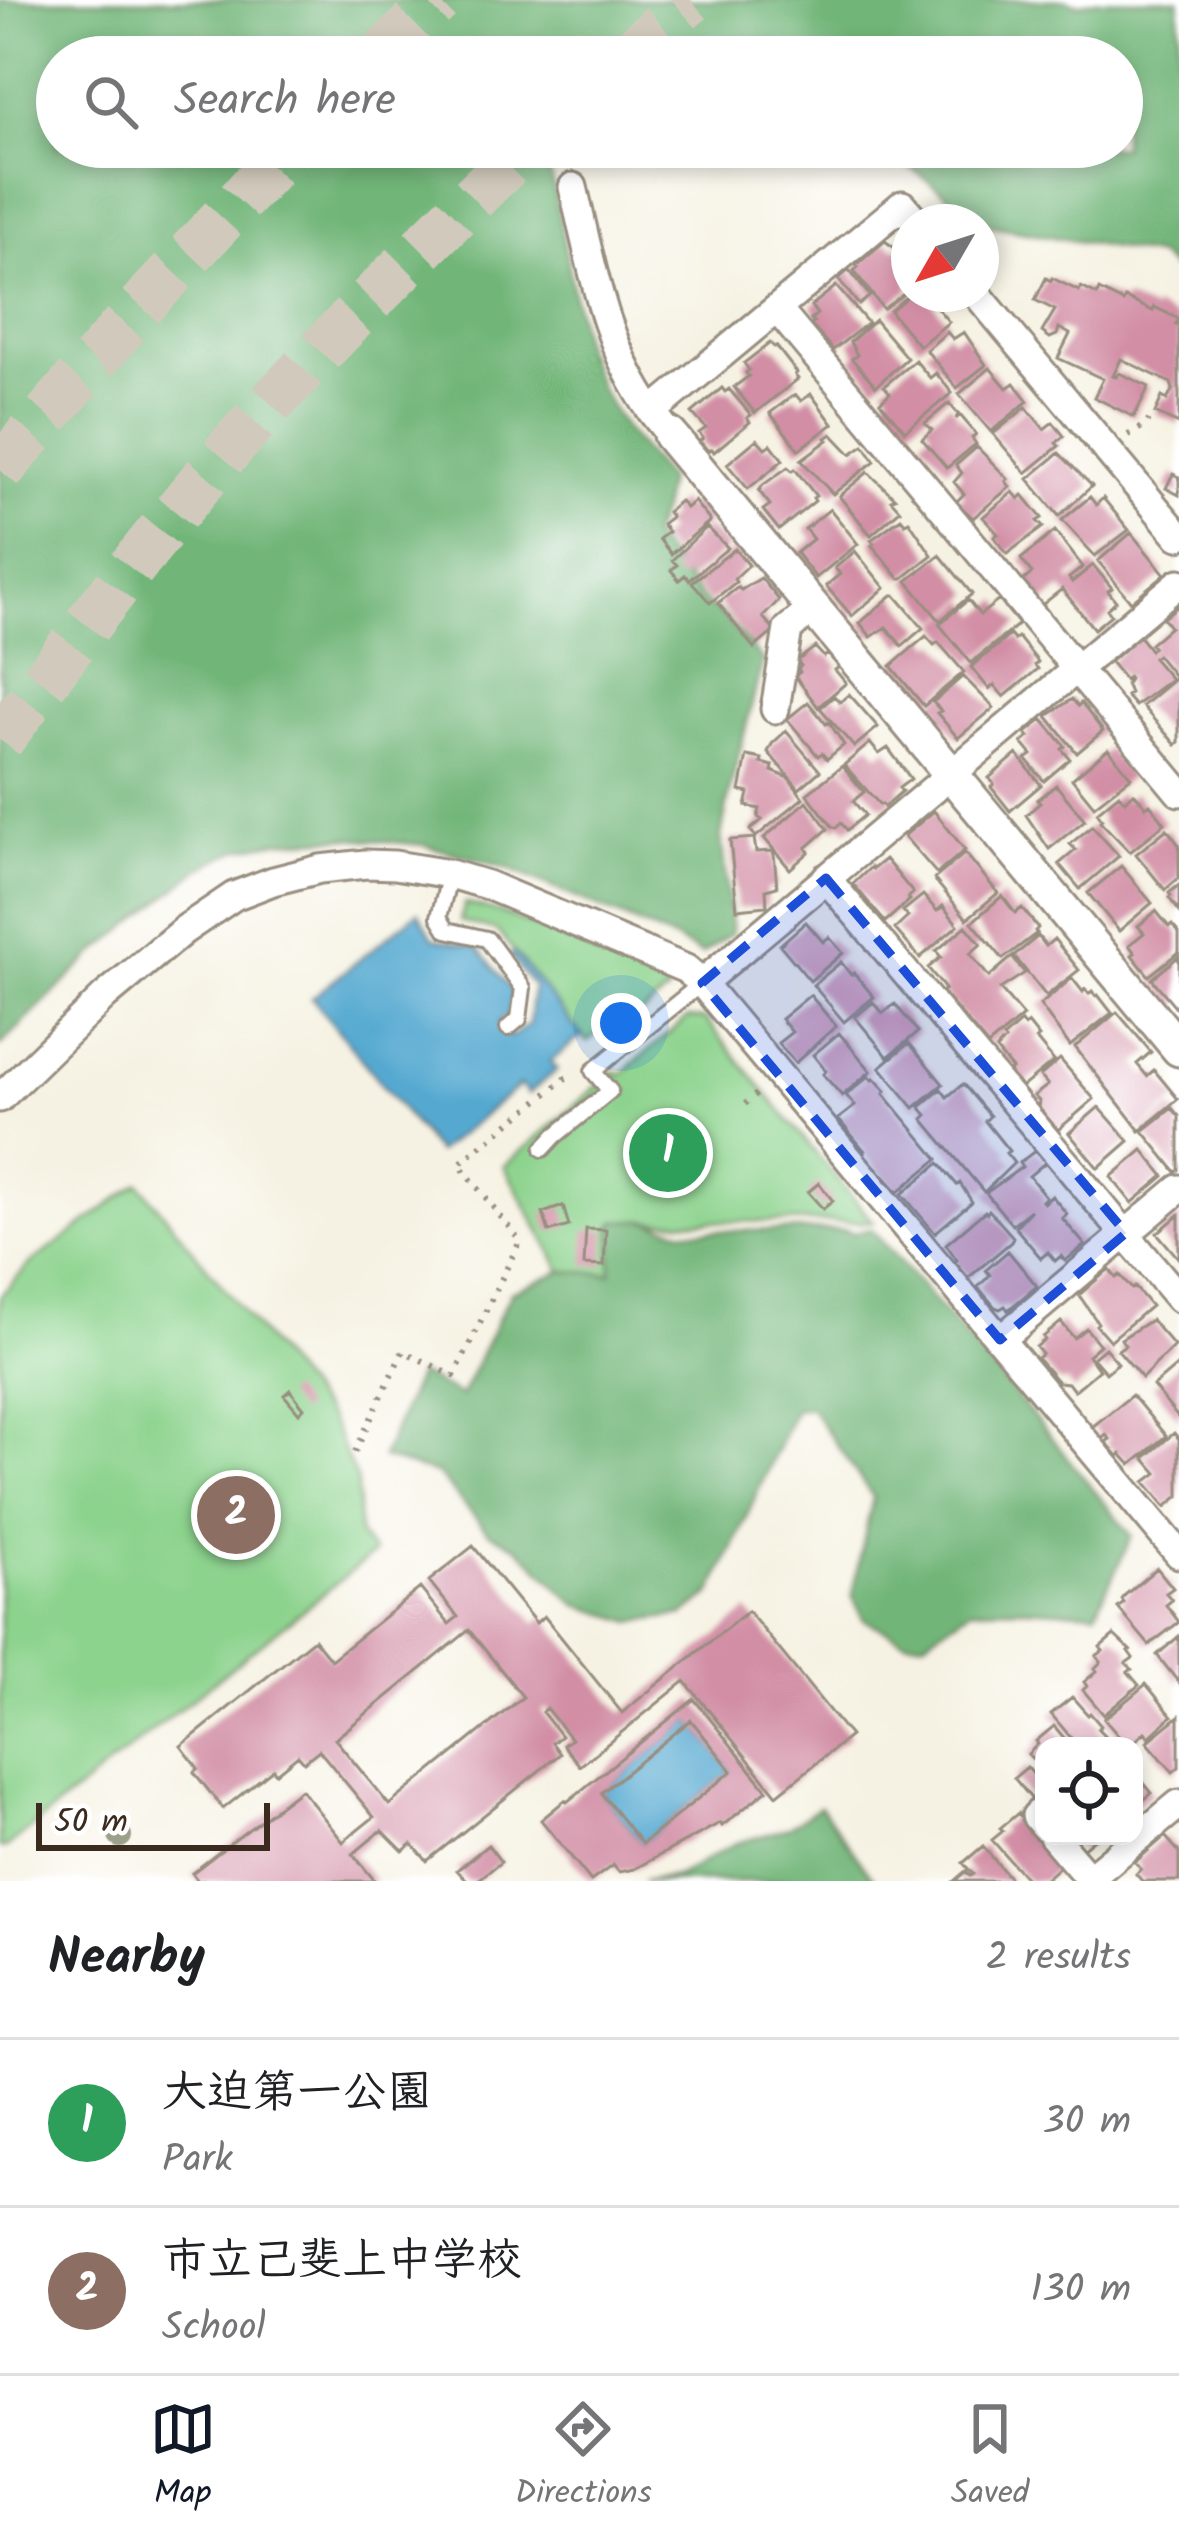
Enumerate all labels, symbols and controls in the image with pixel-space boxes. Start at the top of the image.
search box [36,36,1143,168]
text: Search here [174,66,396,138]
icon: search [78,69,144,135]
north arrow [891,204,999,312]
your location [591,993,651,1053]
pin: 1 [629,1108,707,1198]
pin: 2 [197,1470,275,1560]
map controls [1035,1737,1143,1845]
button: locate [1035,1737,1143,1845]
scale bar [36,1797,270,1850]
text: 50 m [54,1797,128,1850]
text: Nearby [48,1919,205,2000]
text: 2 results [986,1928,1131,1990]
text: 大迫第一公園 [162,2058,432,2130]
text: 1 [81,2092,93,2154]
text: 30 m [1043,2092,1131,2154]
text: Park [162,2130,233,2192]
text: 市立己斐上中学校 [162,2226,522,2298]
text: 2 [76,2260,98,2322]
text: 130 m [1030,2260,1131,2322]
text: School [162,2298,266,2360]
tab: Map [150,2396,216,2521]
tab: Directions [515,2396,652,2521]
tab: Saved [951,2396,1029,2521]

